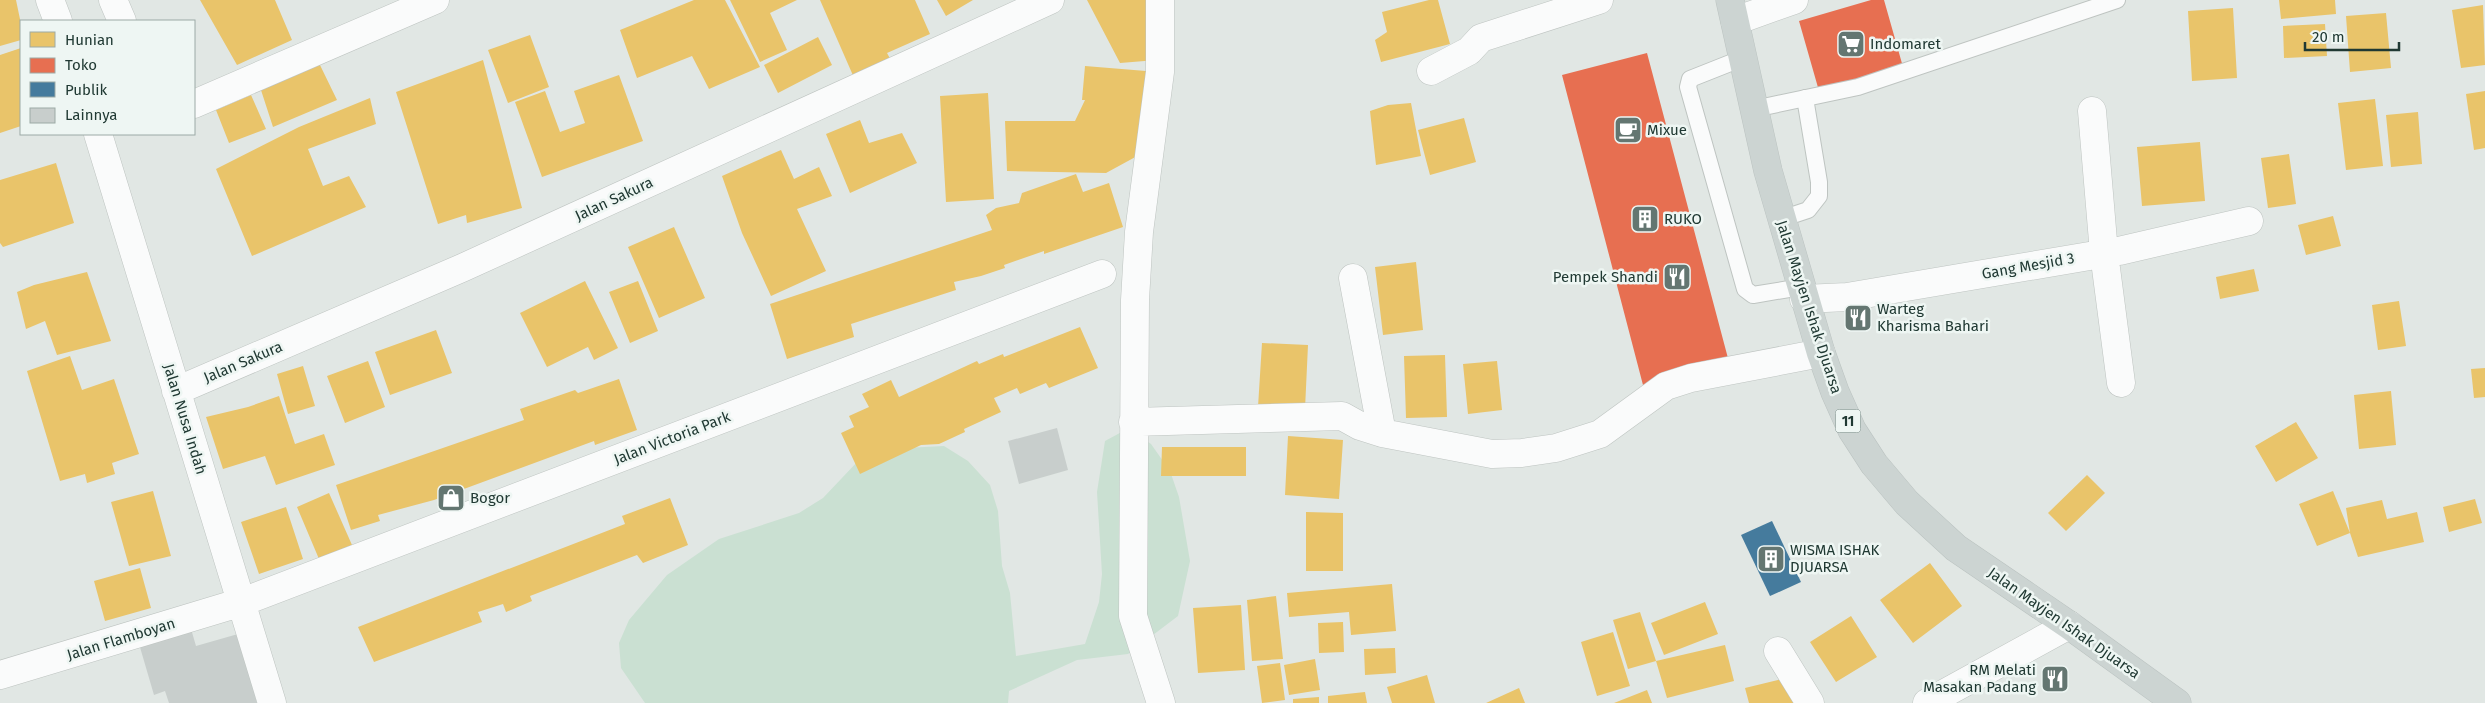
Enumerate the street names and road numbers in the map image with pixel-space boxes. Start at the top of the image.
street label: Jalan Sakura [572,173,656,225]
street label: Jalan Mayjen Ishak Djuarsa [1772,218,1846,396]
street label: Gang Mesjid 3 [1980,249,2076,283]
street label: Jalan Sakura [201,337,285,387]
street label: Jalan Nusa Indah [160,361,210,477]
street label: Jalan Victoria Park [611,407,733,468]
road number: 11 [1836,410,1860,432]
street label: Jalan Mayjen Ishak Djuarsa [1985,564,2143,682]
street label: Jalan Flamboyan [65,614,177,664]

